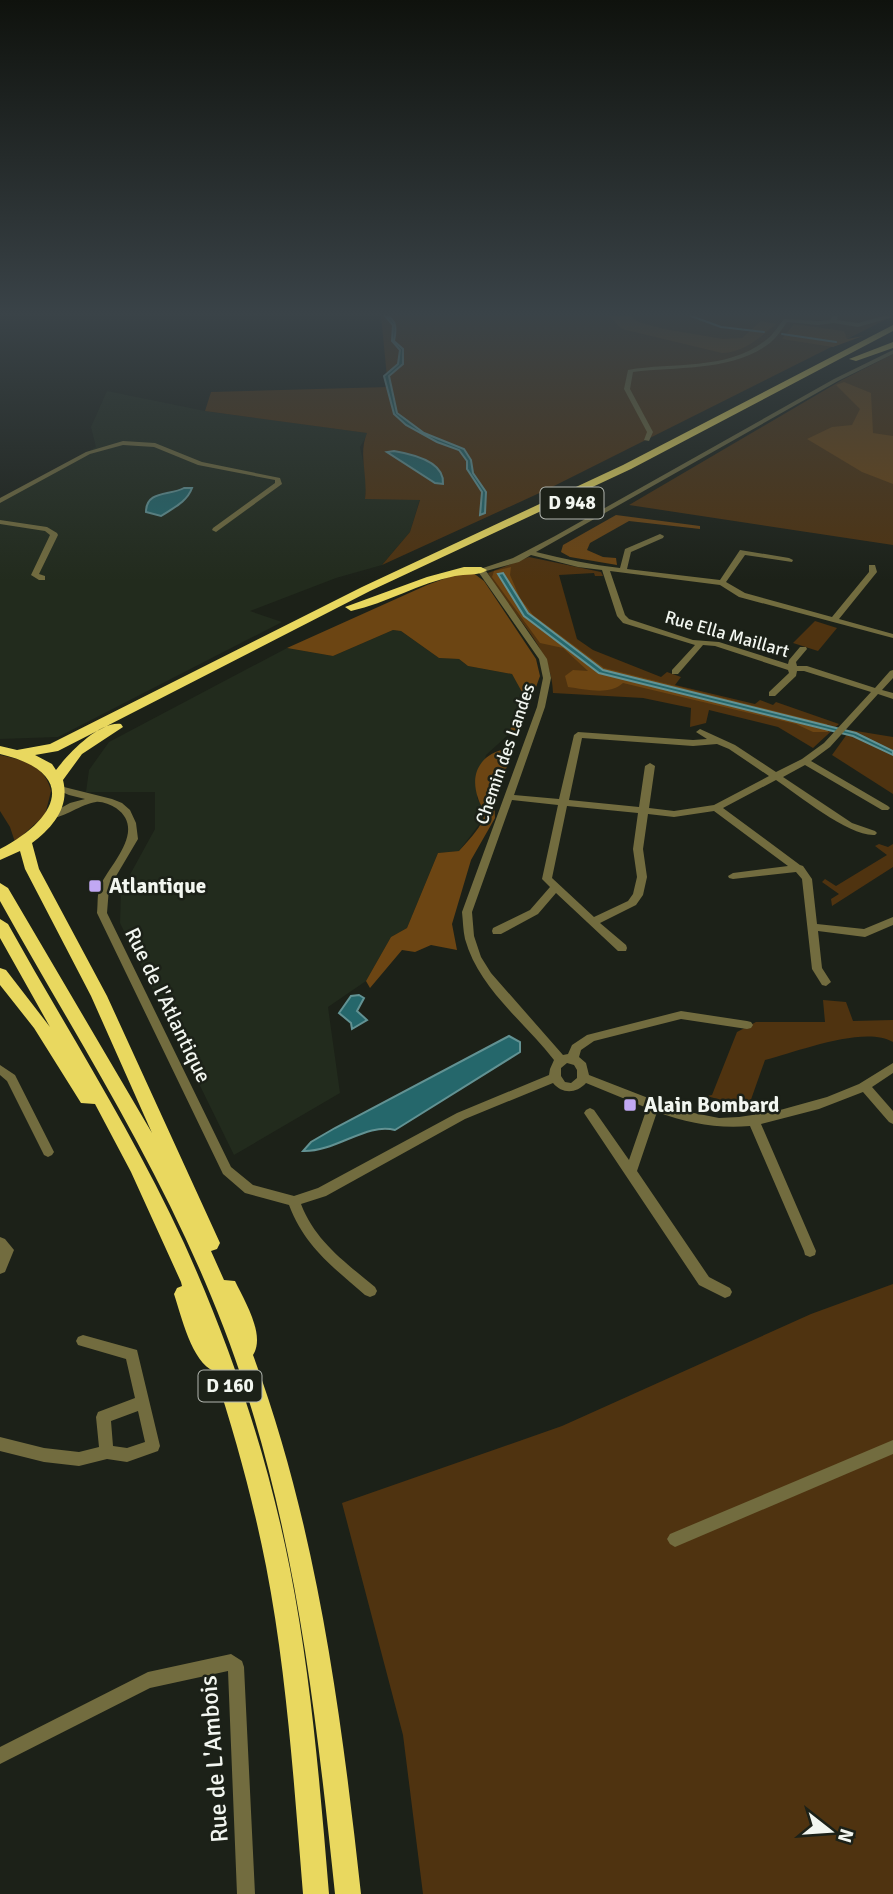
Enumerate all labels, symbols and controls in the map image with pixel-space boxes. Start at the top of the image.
road number: D 948 [540,488,604,518]
street label: Rue Ella Maillart [662,606,792,662]
street label: Chemin des Landes [471,681,539,827]
place label: Atlantique [109,873,206,899]
marker: Atlantique [87,878,103,894]
street label: Rue de l'Atlantique [119,923,217,1087]
place label: Alain Bombard [644,1092,779,1118]
marker: Alain Bombard [622,1097,638,1113]
road number: D 160 [198,1370,262,1402]
street label: Rue de L'Ambois [193,1674,235,1844]
north arrow [795,1796,865,1866]
text: N [832,1826,859,1846]

